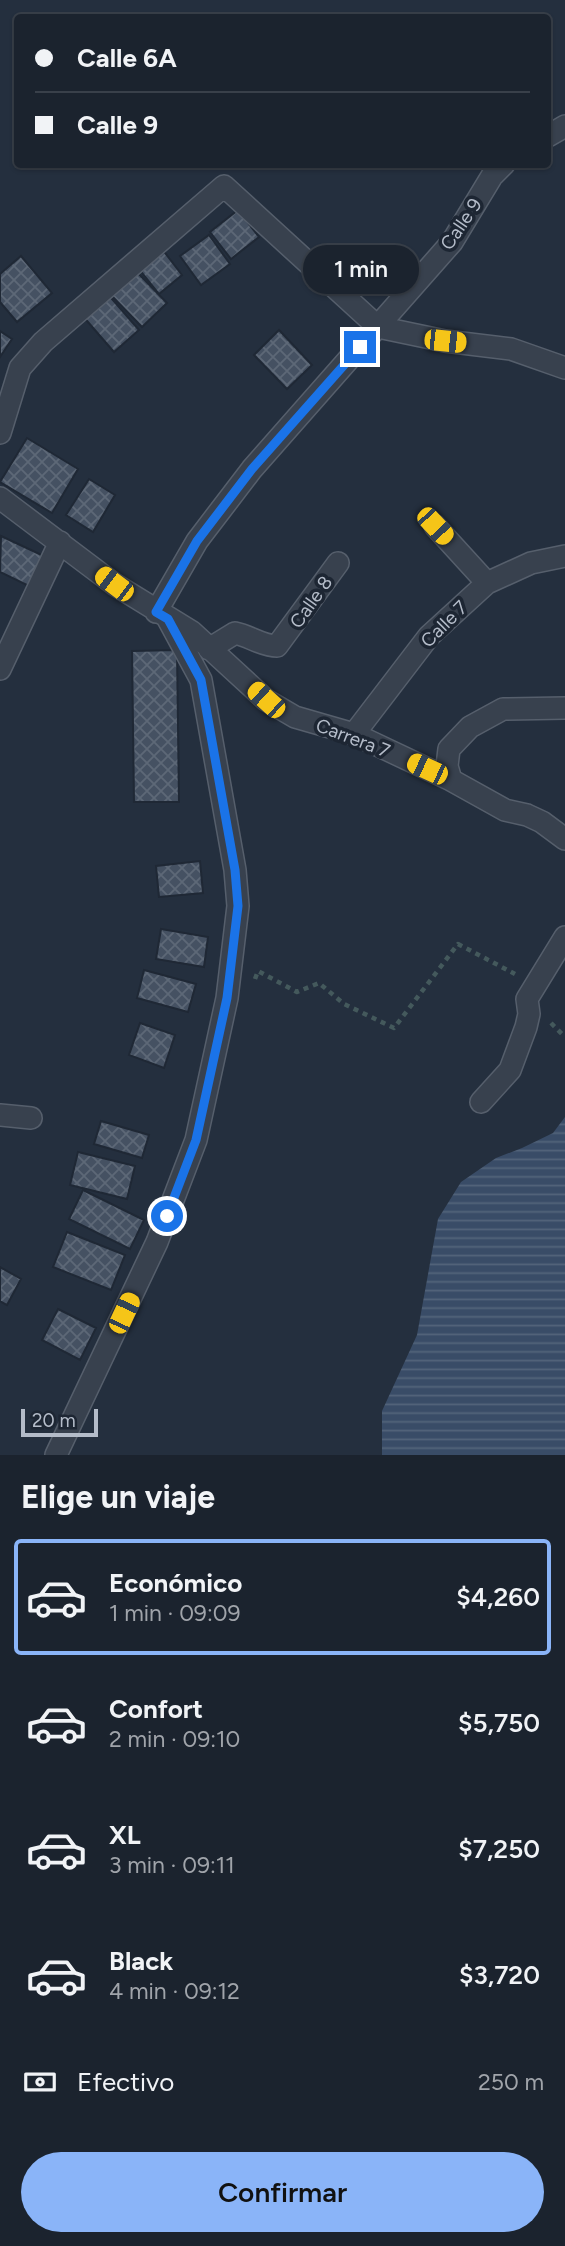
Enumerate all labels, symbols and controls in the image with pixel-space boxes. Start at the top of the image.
text: Calle 6A [77,42,177,74]
text: Calle 9 [77,109,158,141]
street label: Calle 9 [435,194,487,254]
callout: 1 min [302,246,418,294]
text: 1 min [334,255,388,283]
car [424,328,467,354]
route end [344,331,376,363]
car [413,503,458,549]
car [91,563,138,605]
street label: Calle 8 [285,571,337,633]
street label: Calle 7 [416,596,472,652]
car [244,678,289,722]
street label: Carrera 7 [313,713,393,763]
car [404,751,451,787]
route start [151,1200,183,1232]
car [106,1290,143,1336]
scale bar [21,1406,98,1438]
text: 20 m [32,1409,76,1432]
text: Elige un viaje [21,1478,215,1516]
icon: car [25,1566,88,1629]
text: Económico [109,1567,242,1599]
text: $4,260 [456,1581,540,1613]
text: 1 min · 09:09 [109,1599,240,1627]
icon: car [25,1692,88,1755]
text: Confort [109,1693,203,1725]
text: $5,750 [458,1707,540,1739]
text: 2 min · 09:10 [109,1725,240,1753]
icon: car [25,1818,88,1881]
text: XL [109,1819,141,1851]
text: $7,250 [458,1833,540,1865]
text: 3 min · 09:11 [109,1851,235,1879]
icon: car [25,1944,88,2007]
text: Black [109,1945,173,1977]
text: $3,720 [459,1959,540,1991]
text: 4 min · 09:12 [109,1977,240,2005]
icon: cash [21,2063,59,2101]
text: Efectivo [77,2066,174,2098]
text: 250 m [478,2068,544,2096]
button: Confirmar [21,2152,544,2232]

